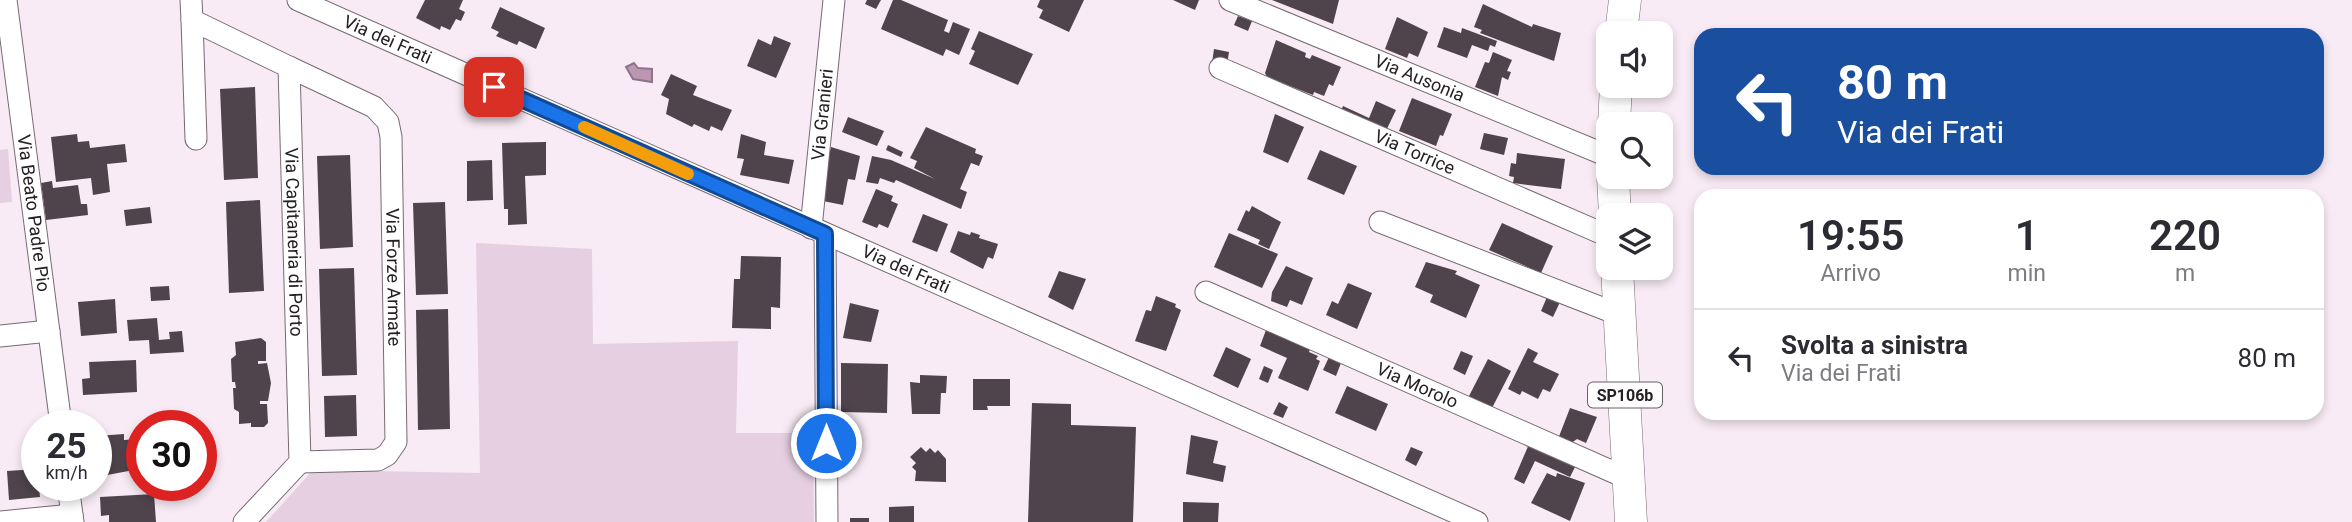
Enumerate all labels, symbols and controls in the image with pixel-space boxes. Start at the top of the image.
street label: Via dei Frati [340,11,435,68]
map controls [1596,21,1673,280]
button: sound [1596,21,1673,98]
street label: Via Ausonia [1372,50,1468,106]
text: 80 m [1837,54,1948,111]
icon: left [1722,56,1813,147]
pin [464,57,524,117]
icon: arrive [475,68,513,106]
street label: Via Granieri [807,68,837,162]
button: search [1596,112,1673,189]
text: Via dei Frati [1837,113,2004,151]
street label: Via Torrice [1371,125,1458,178]
street label: Via Beato Padre Pio [14,133,55,293]
street label: Via Capitaneria di Porto [281,147,308,337]
button: layers [1596,203,1673,280]
street label: Via Forze Armate [382,208,405,346]
text: 19:55 [1797,211,1904,260]
text: 1 [2015,211,2039,260]
text: 220 [2149,211,2221,260]
street label: Via dei Frati [859,240,954,297]
text: Arrivo [1821,260,1881,287]
text: min [2007,260,2046,287]
text: m [2175,260,2195,287]
text: Svolta a sinistra [1781,330,1968,360]
icon: left [1722,339,1760,377]
text: 80 m [2238,343,2296,373]
street label: Via Morolo [1373,358,1461,412]
text: Via dei Frati [1781,360,1901,387]
road number: SP106b [1588,382,1662,408]
position arrow [789,406,863,480]
speed limit sign: 30 [126,410,217,501]
text: 25 [46,426,87,467]
text: km/h [45,462,88,483]

